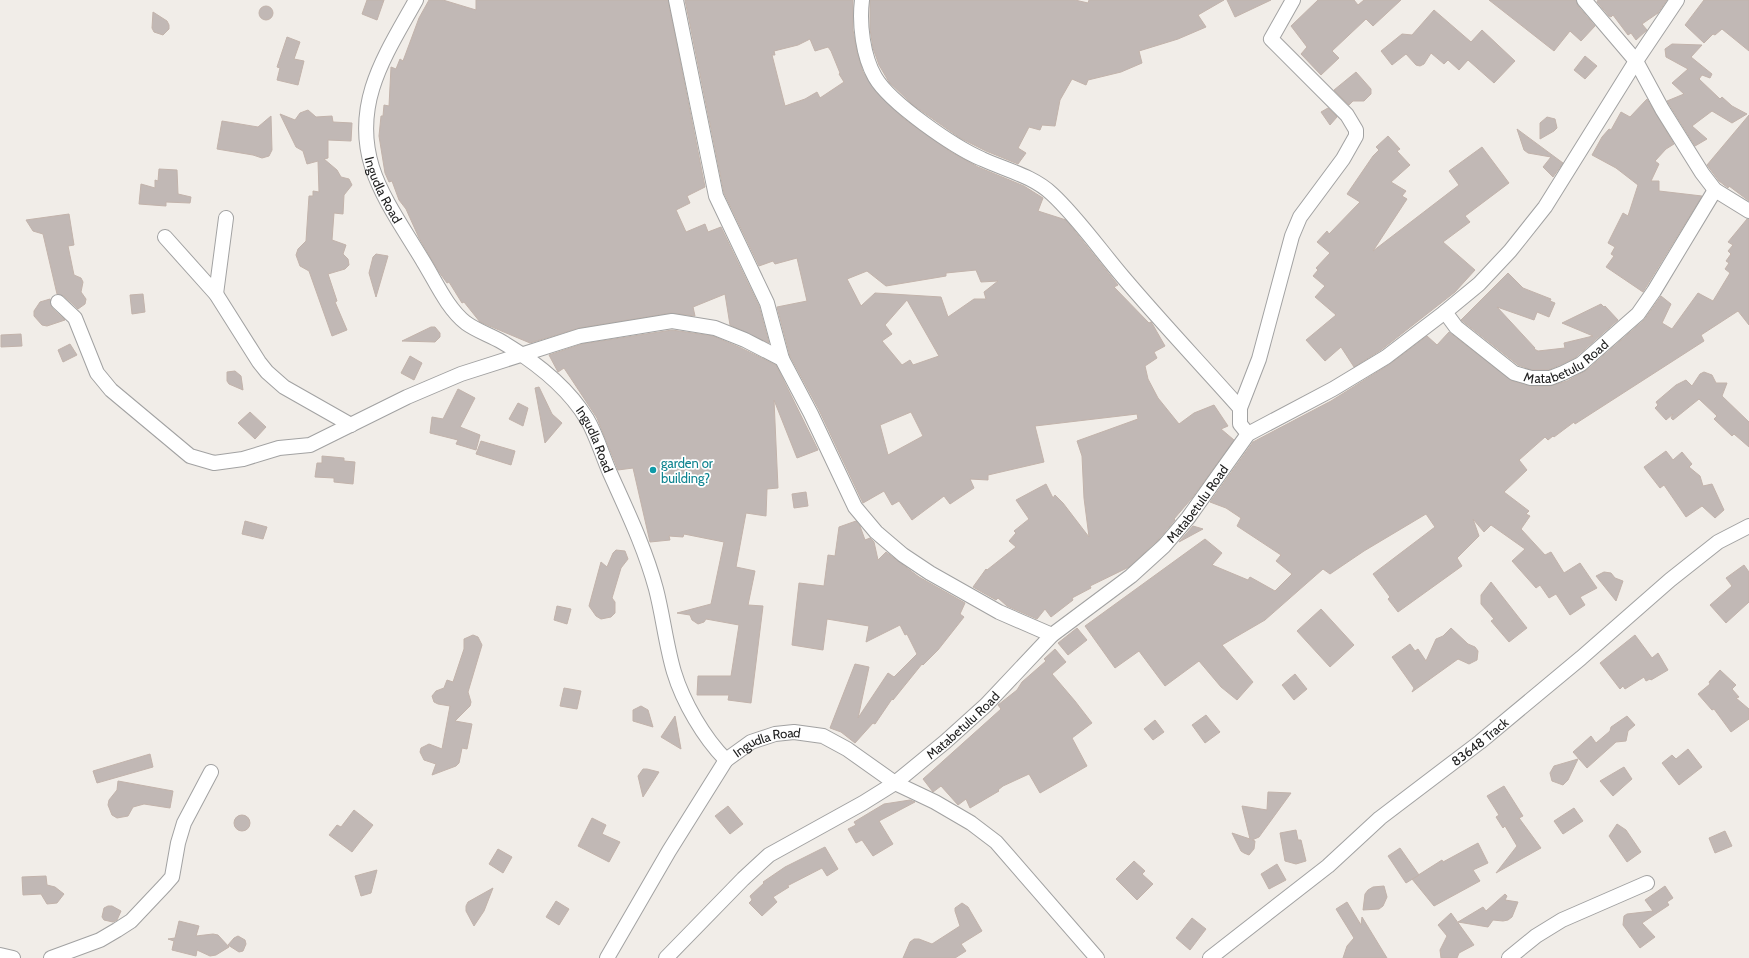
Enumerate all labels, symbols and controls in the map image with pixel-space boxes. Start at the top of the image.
street label: Ingudla Road [362,155,406,226]
street label: Matabetulu Road [1522,336,1611,387]
street label: Ingudla Road [573,403,617,475]
place label: garden or building? [661,455,714,486]
street label: Matabetulu Road [1163,462,1232,546]
marker: garden or building? [648,465,658,475]
street label: Matabetulu Road [923,688,1003,762]
street label: 83648 Track [1448,714,1512,769]
street label: Ingudla Road [730,724,802,760]

